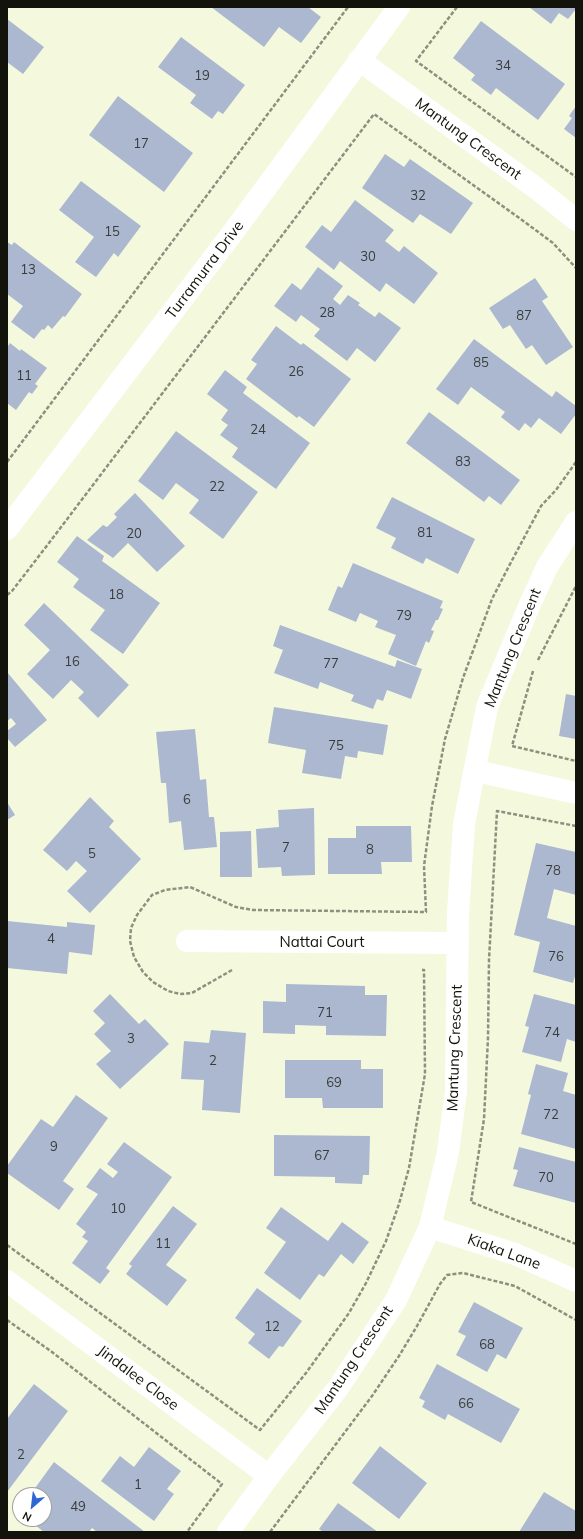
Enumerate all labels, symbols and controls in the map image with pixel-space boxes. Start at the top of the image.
house number: 34 [495,58,511,74]
house number: 19 [194,68,210,84]
street label: Mantung Crescent [411,94,525,184]
house number: 17 [133,136,149,152]
house number: 32 [410,188,426,204]
street label: Turramurra Drive [162,217,248,323]
house number: 15 [104,224,120,240]
house number: 30 [360,249,376,265]
house number: 13 [20,262,36,278]
house number: 28 [319,305,335,321]
house number: 87 [516,308,532,324]
house number: 85 [473,355,489,371]
house number: 26 [288,364,304,380]
house number: 11 [16,368,32,384]
house number: 24 [250,422,266,438]
house number: 83 [455,454,471,470]
house number: 22 [209,479,225,495]
house number: 81 [417,525,433,541]
house number: 20 [126,526,142,542]
street label: Mantung Crescent [481,586,545,710]
house number: 18 [108,587,124,603]
house number: 79 [396,608,412,624]
house number: 16 [64,654,80,670]
house number: 77 [323,656,339,672]
house number: 75 [328,738,344,754]
house number: 6 [183,792,191,808]
house number: 7 [282,840,290,856]
house number: 8 [366,842,374,858]
house number: 5 [88,846,96,862]
house number: 78 [545,863,561,879]
house number: 4 [47,931,55,947]
street label: Nattai Court [279,933,365,951]
house number: 76 [548,949,564,965]
street label: Mantung Crescent [444,984,466,1112]
house number: 71 [317,1005,333,1021]
house number: 74 [544,1025,560,1041]
house number: 3 [127,1031,135,1047]
house number: 2 [209,1053,217,1069]
house number: 69 [326,1075,342,1091]
house number: 72 [543,1107,559,1123]
house number: 9 [50,1139,58,1155]
house number: 67 [314,1148,330,1164]
house number: 70 [538,1170,554,1186]
house number: 10 [110,1201,126,1217]
street label: Kiaka Lane [465,1230,543,1274]
house number: 11 [155,1236,171,1252]
street label: Mantung Crescent [311,1302,397,1418]
house number: 12 [264,1319,280,1335]
house number: 68 [479,1337,495,1353]
street label: Jindalee Close [94,1342,182,1414]
house number: 66 [458,1396,474,1412]
house number: 2 [17,1447,25,1463]
house number: 1 [134,1477,142,1493]
north arrow [12,1487,52,1527]
house number: 49 [70,1499,86,1515]
text: N [20,1509,34,1525]

